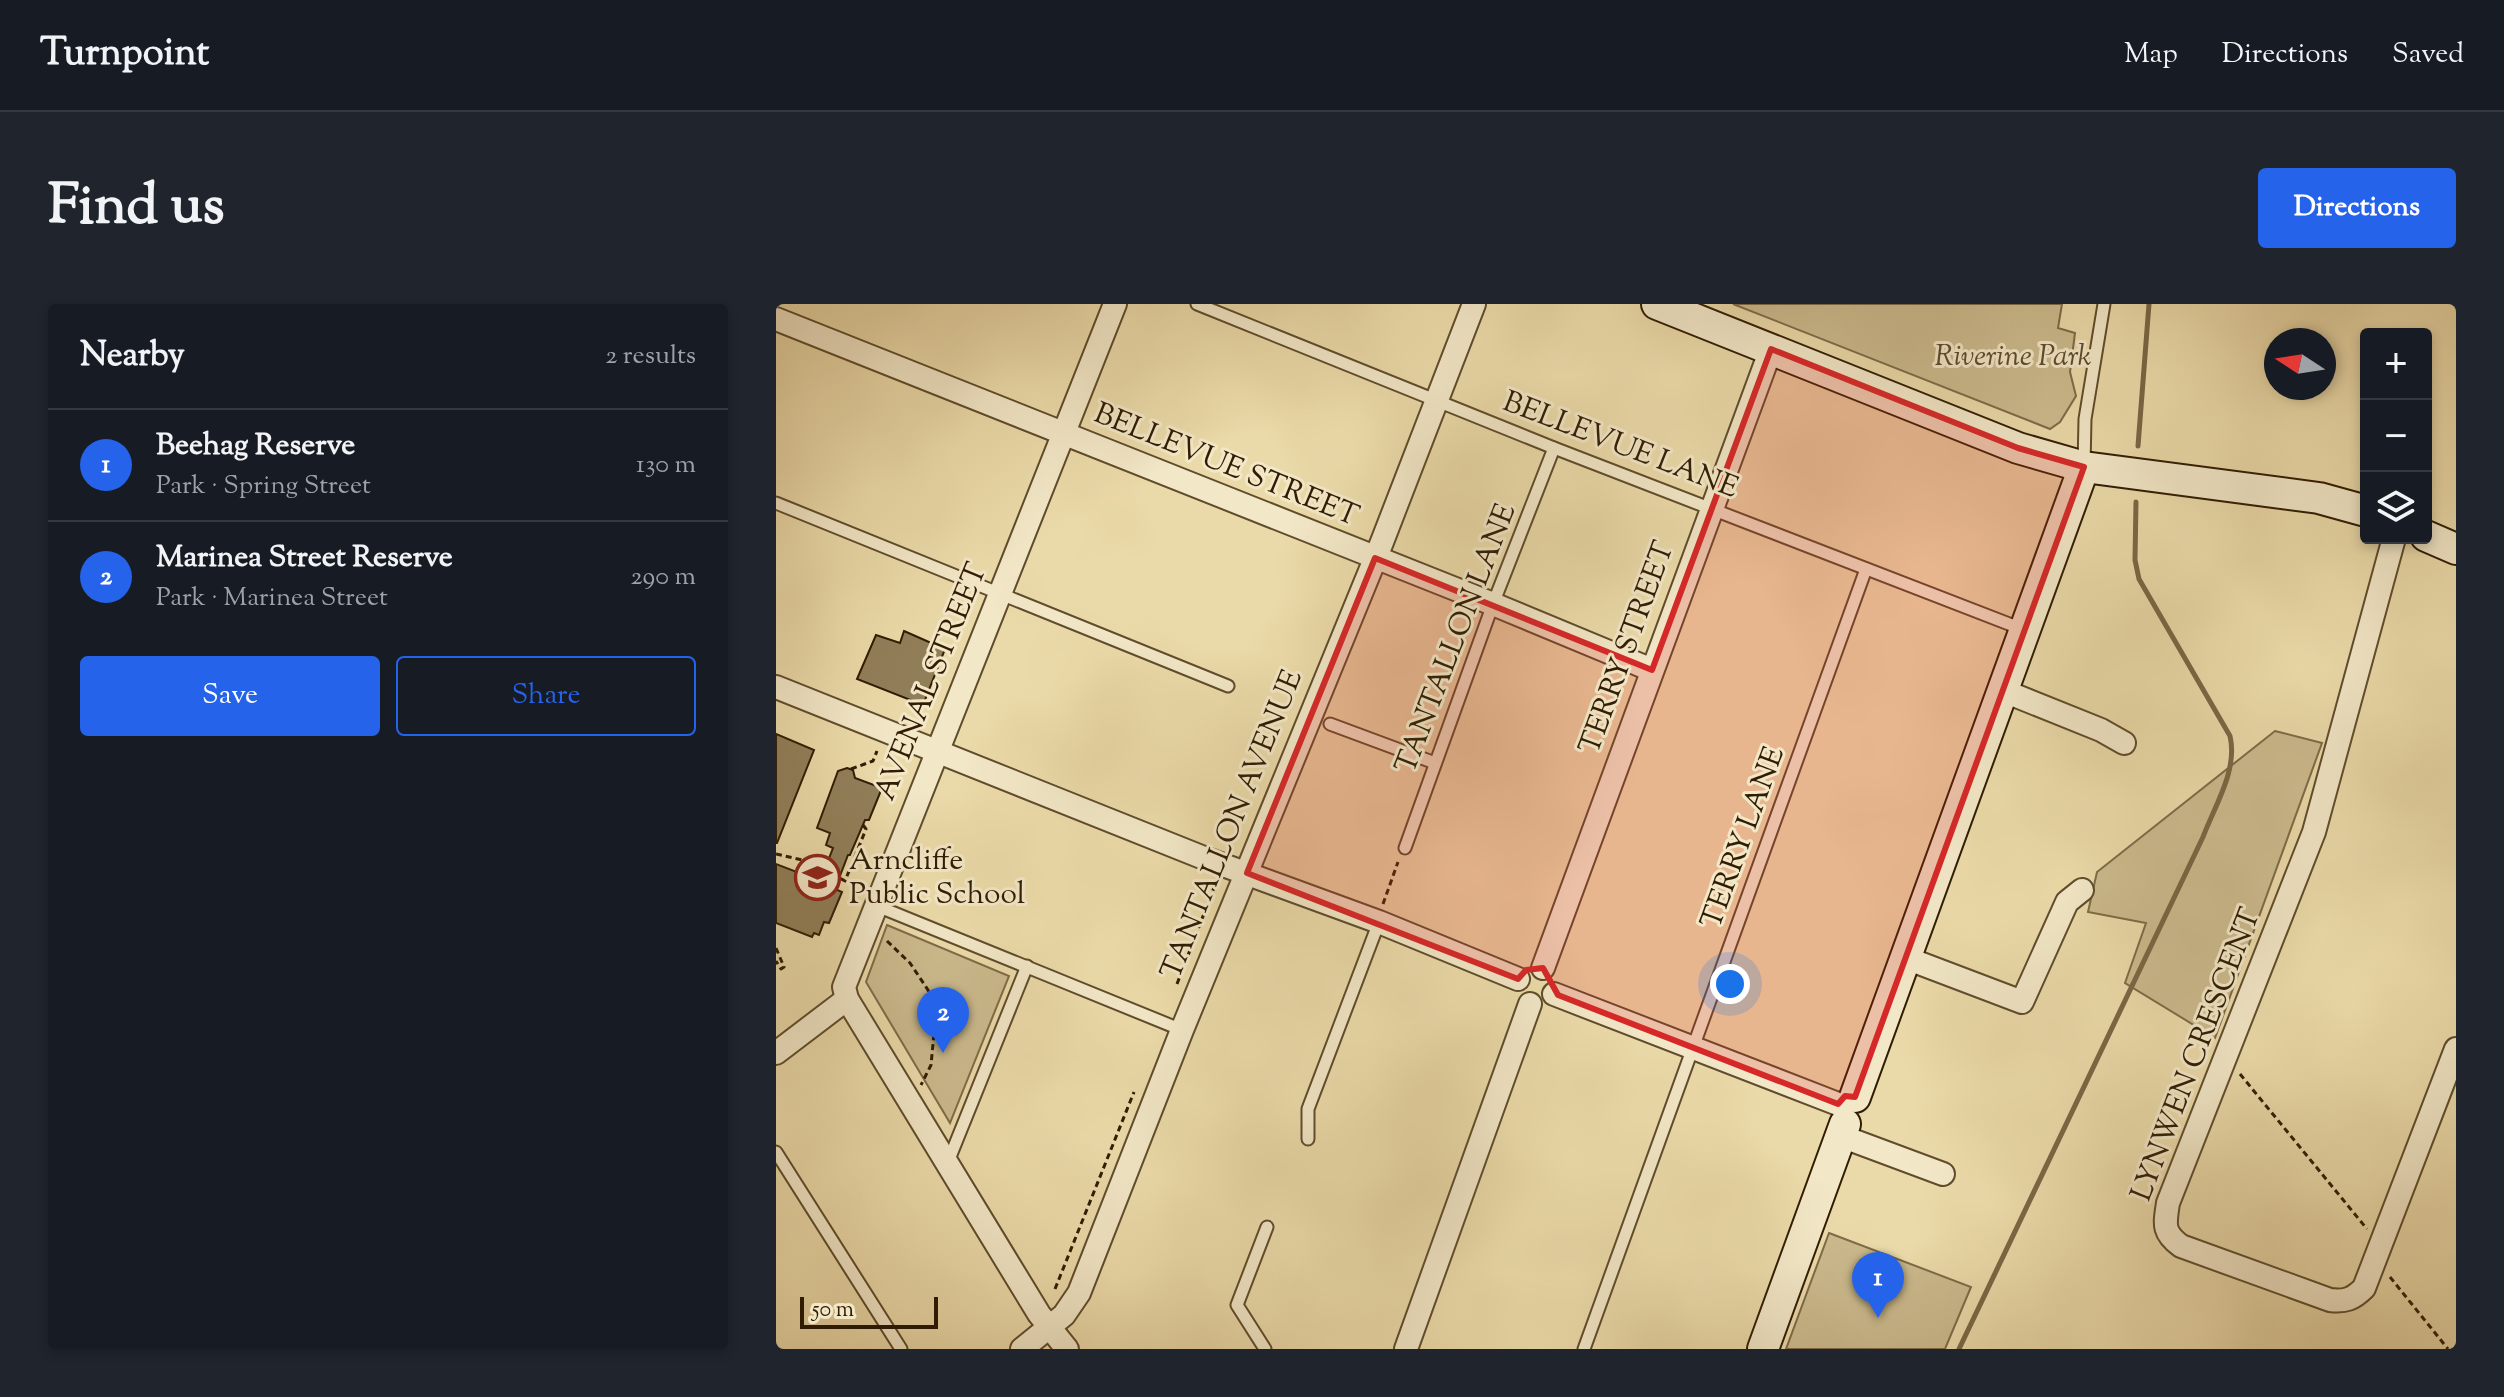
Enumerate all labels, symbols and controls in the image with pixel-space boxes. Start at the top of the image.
text: Turnpoint [40,28,209,82]
text: Map [2124,35,2178,75]
text: Directions [2222,35,2348,75]
text: Saved [2392,35,2464,75]
text: Find us [48,168,224,249]
button: Directions [2258,168,2456,248]
north arrow [2264,328,2336,400]
map controls [2360,328,2432,544]
button: + [2360,328,2432,400]
text: Nearby [80,332,185,381]
park label: Riverine Park [1935,336,2091,379]
text: 2 results [605,338,696,375]
street label: BELLEVUE LANE [1496,381,1744,511]
street label: BELLEVUE STREET [1087,393,1365,539]
button: − [2360,400,2432,472]
text: Beehag Reserve [156,425,355,468]
text: 1 [102,447,110,484]
text: 130 m [636,447,696,484]
text: Park · Spring Street [156,468,371,505]
button: layers [2360,472,2432,544]
street label: TANTALLON LANE [1386,498,1528,780]
street label: TERRY STREET [1569,535,1687,761]
text: Marinea Street Reserve [156,537,453,580]
street label: AVENAL STREET [865,557,999,807]
text: 2 [100,559,112,596]
text: 290 m [630,559,696,596]
text: Park · Marinea Street [156,580,388,617]
button: Save [80,656,380,736]
button: Share [396,656,696,736]
street label: TANTALLON AVENUE [1151,664,1315,986]
street label: TERRY LANE [1691,741,1797,935]
place label: Arncliffe Public School [849,840,1025,917]
school or university icon: Arncliffe Public School [794,854,842,902]
street label: LYNWEN CRESCENT [2121,902,2273,1208]
your location [1710,964,1750,1004]
pin: 2 [917,987,969,1053]
pin: 1 [1852,1252,1904,1318]
scale bar [800,1293,938,1329]
text: 50 m [812,1295,854,1327]

